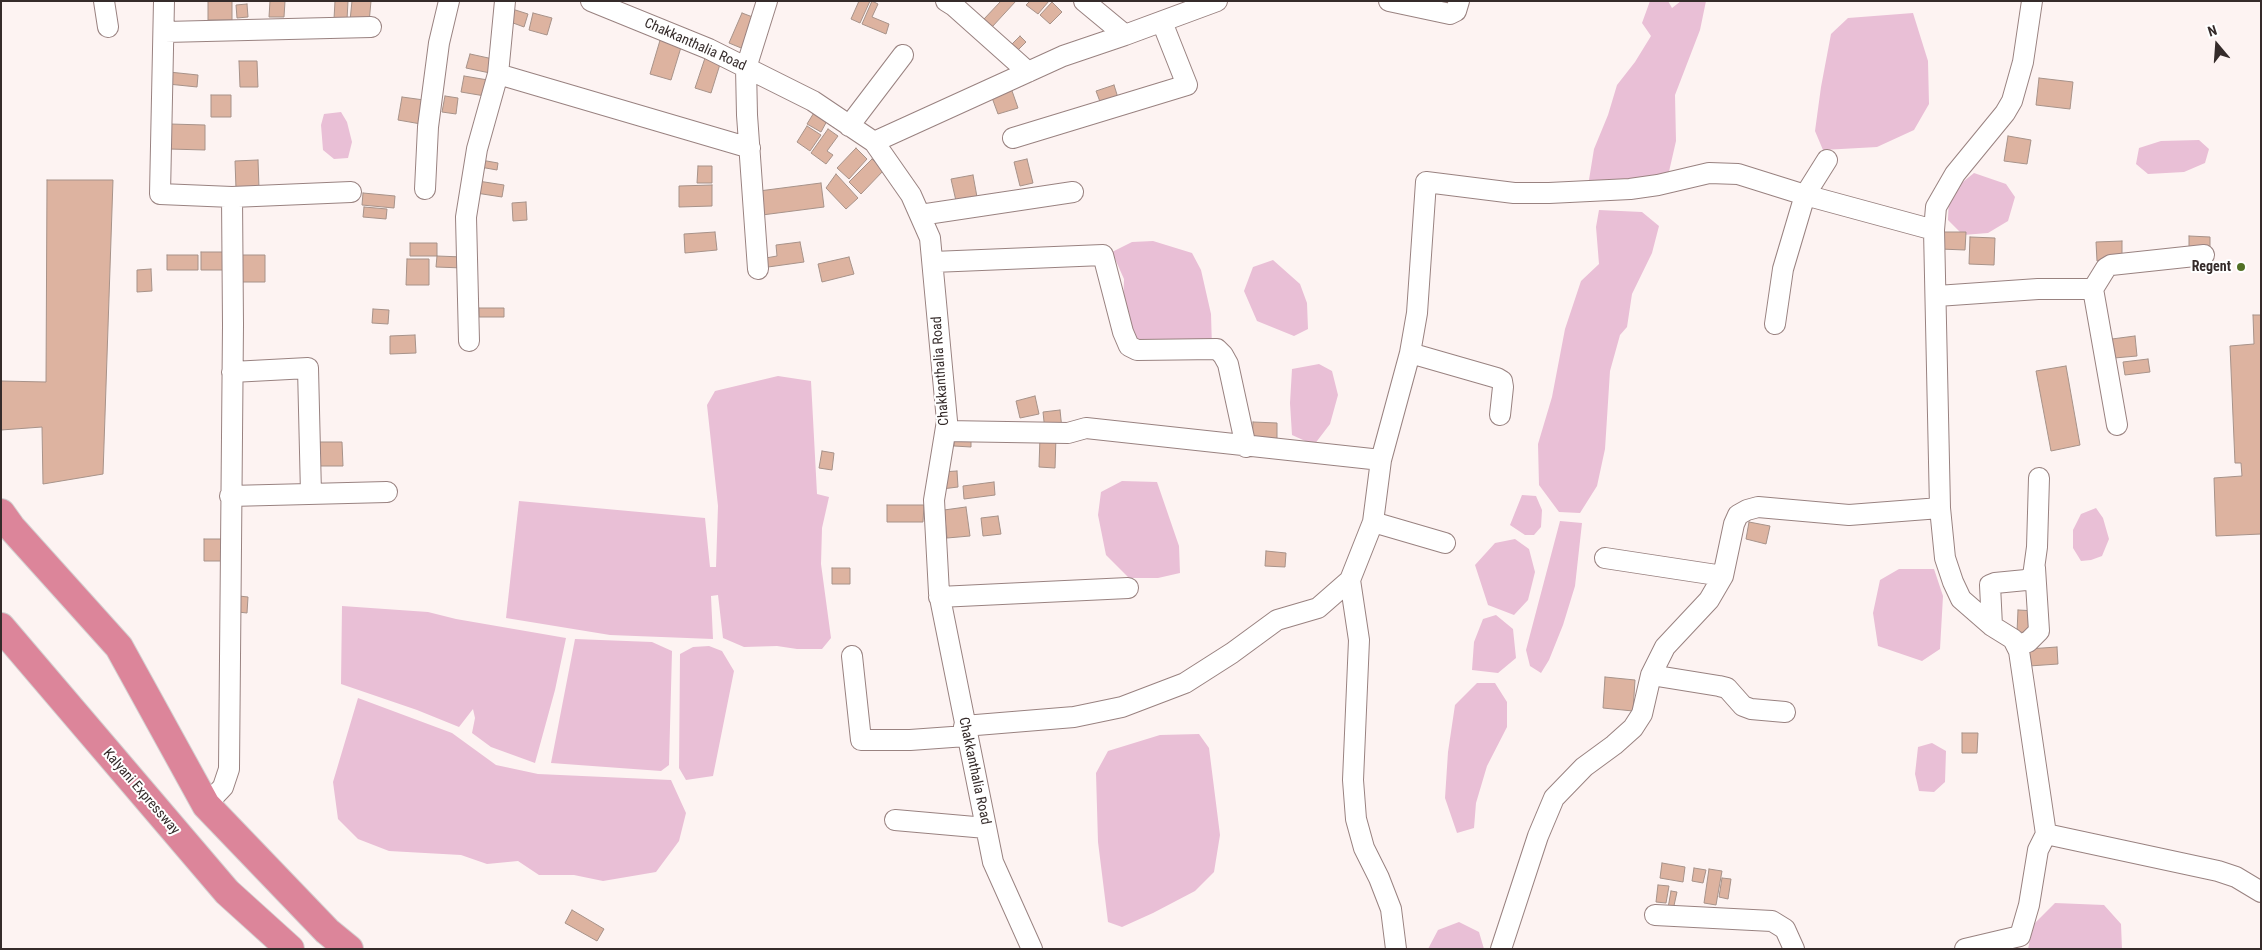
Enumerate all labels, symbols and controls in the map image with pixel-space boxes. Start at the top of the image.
street label: Chakkanthalia Road [642,15,748,75]
north arrow [2192,20,2242,70]
text: N [2206,22,2219,40]
place label: Regent [2192,259,2231,275]
marker: Regent [2235,261,2247,273]
street label: Chakkanthalia Road [929,316,953,426]
street label: Chakkanthalia Road [954,716,994,826]
street label: Kalyani Expressway [99,746,183,838]

